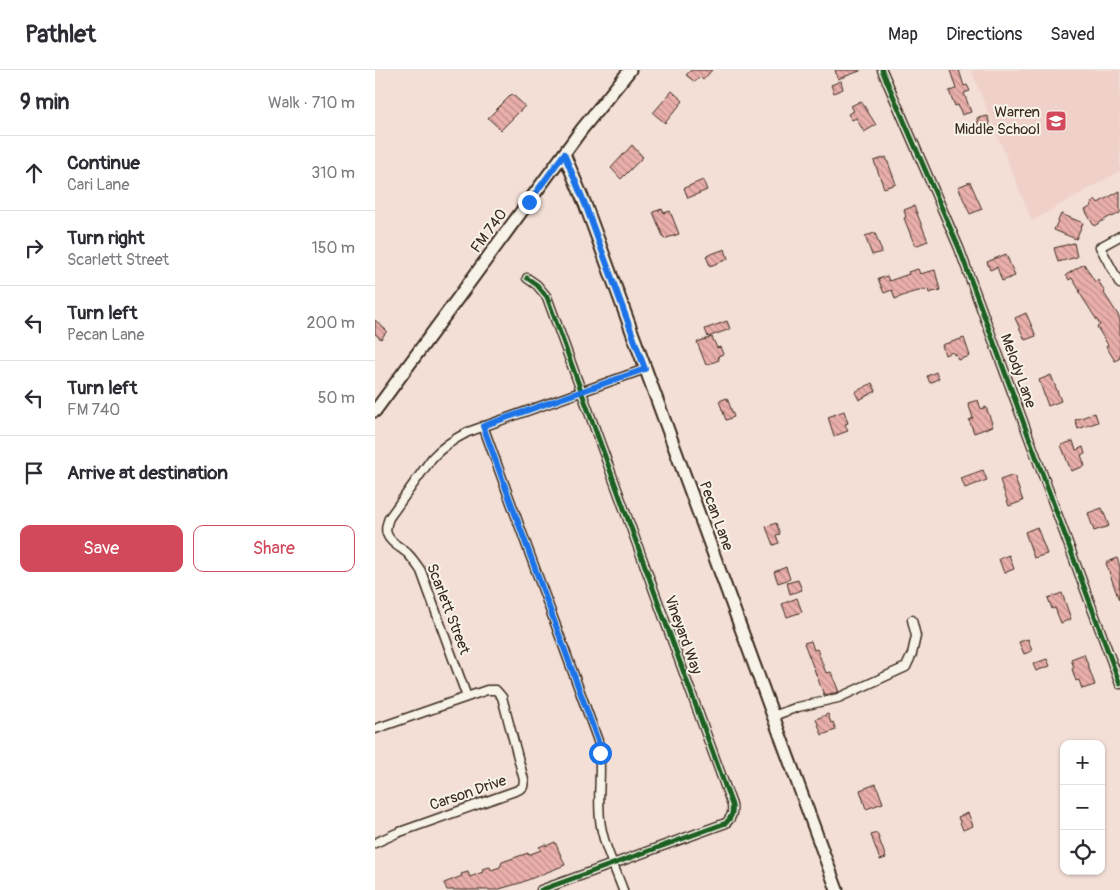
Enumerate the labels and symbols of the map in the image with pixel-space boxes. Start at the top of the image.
place label: Warren Middle School [955,103,1040,139]
school or university icon: Warren Middle School [1044,109,1068,133]
route end [518,191,541,214]
street label: FM 740 [467,205,511,257]
street label: Melody Lane [996,331,1040,411]
street label: Pecan Lane [695,479,738,554]
street label: Scarlett Street [422,561,474,658]
street label: Vineyard Way [660,593,706,678]
route start [589,742,612,765]
street label: Carson Drive [427,771,509,815]

